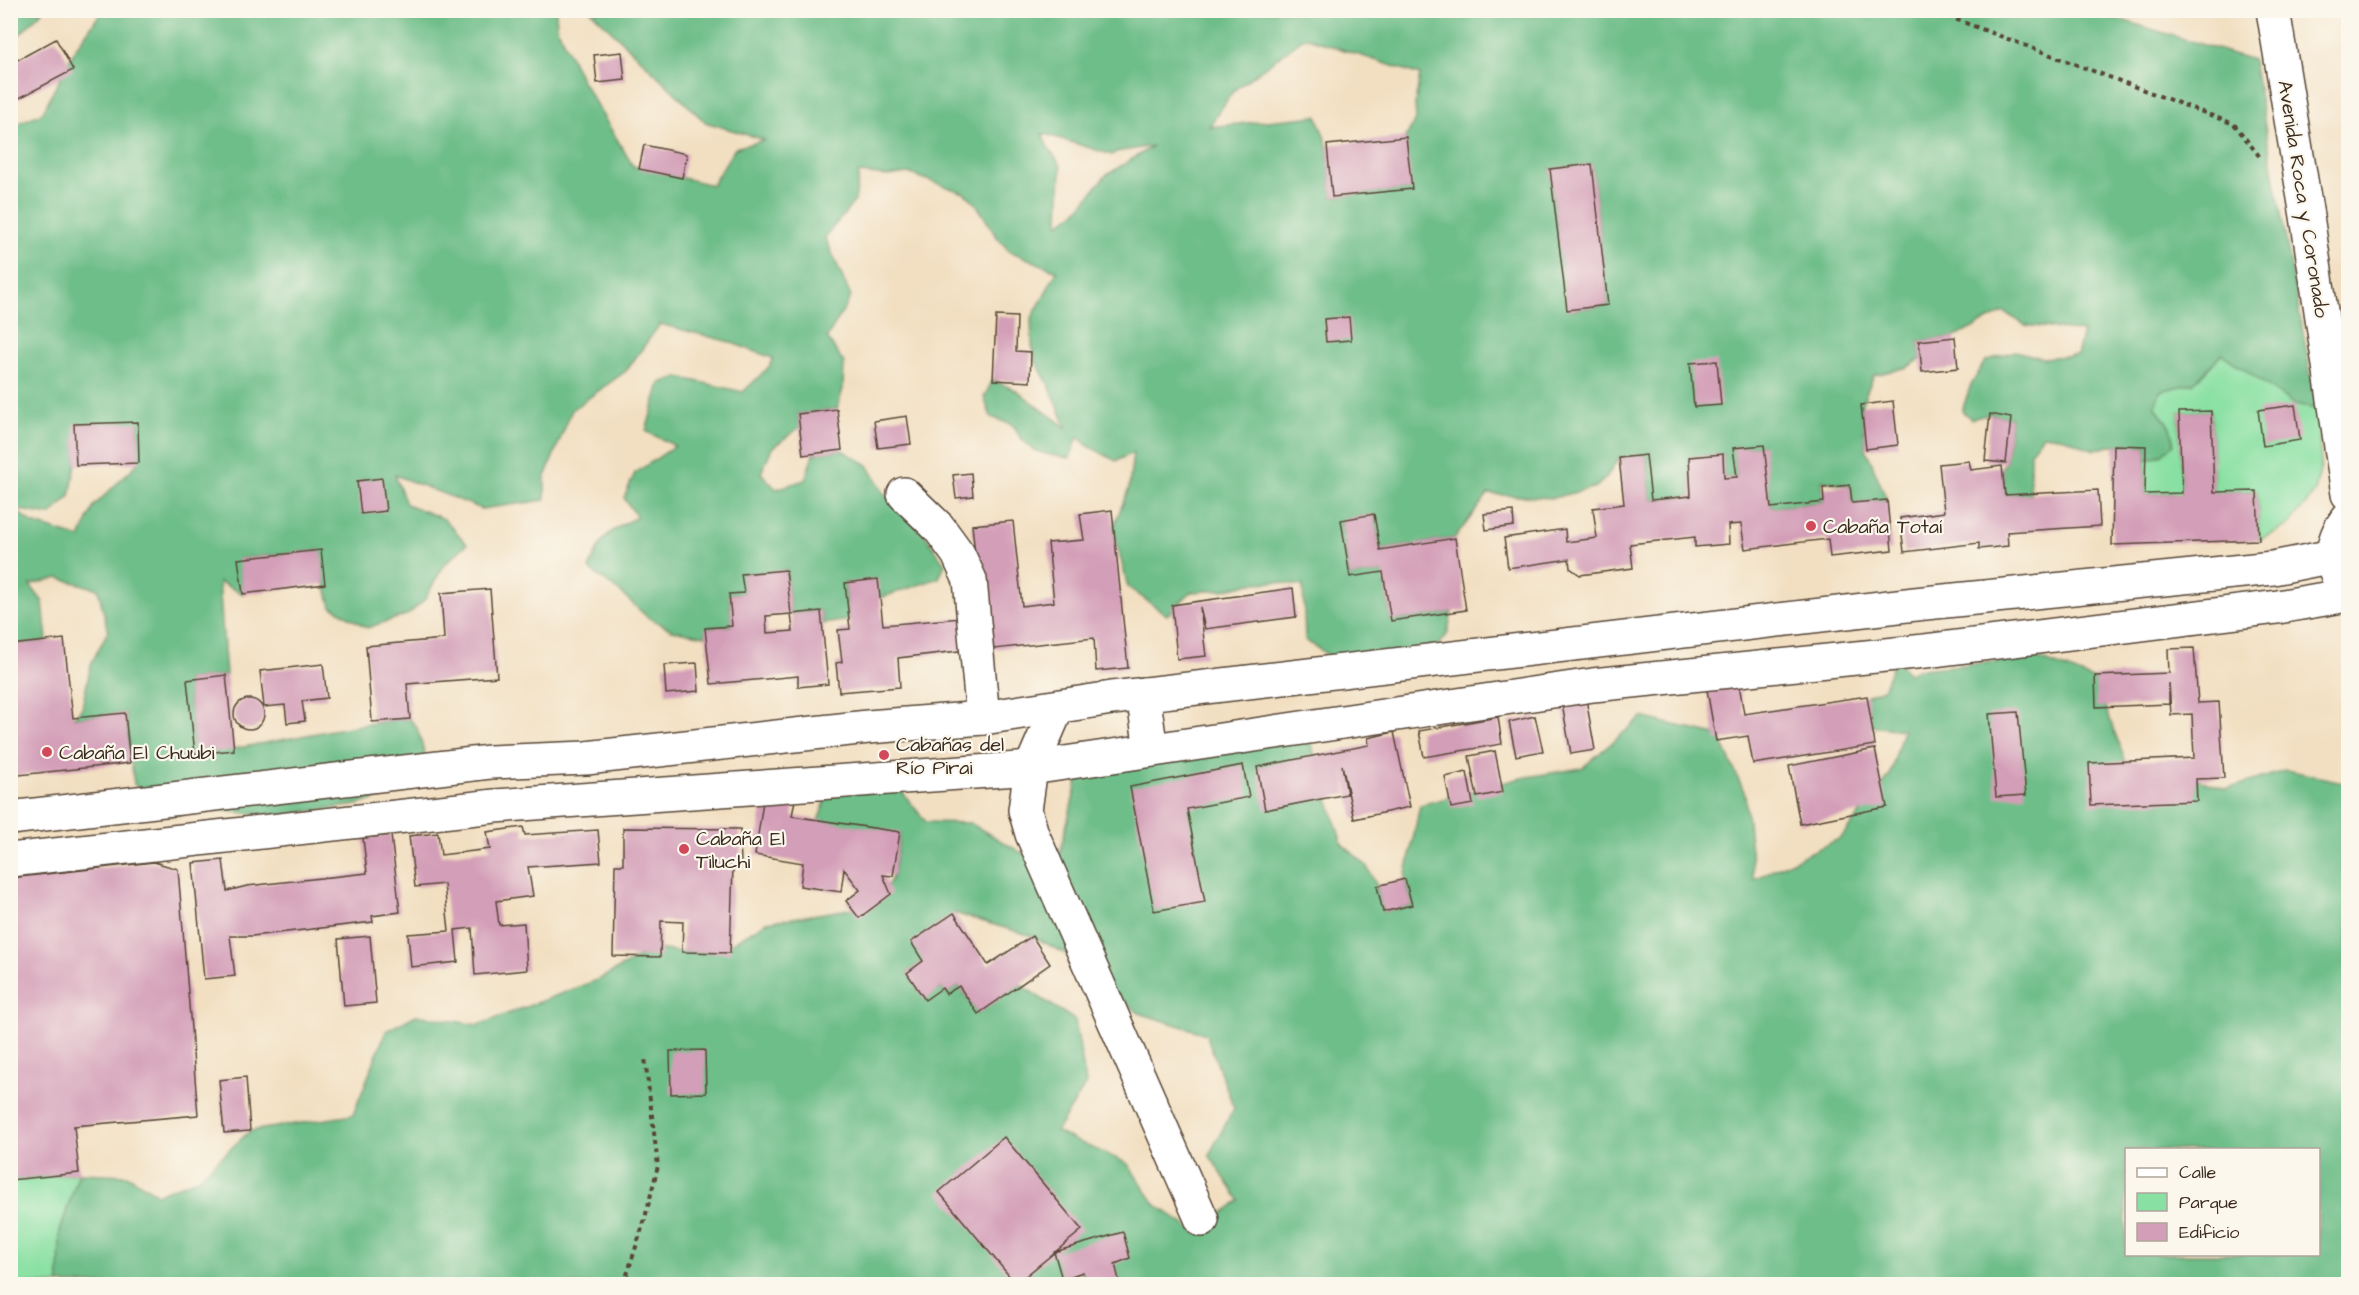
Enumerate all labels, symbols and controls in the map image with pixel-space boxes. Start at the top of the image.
street label: Avenida Roca y Coronado [2269,78,2336,320]
place label: Cabaña Totaí [1823,513,1942,541]
marker: Cabaña Totaí [1804,519,1818,533]
place label: Cabañas del Río Pirai [896,731,1004,782]
place label: Cabaña El Chuubi [59,739,215,767]
marker: Cabaña El Chuubi [40,745,54,759]
marker: Cabañas del Río Pirai [877,748,891,762]
place label: Cabaña El Tiluchi [696,825,785,876]
marker: Cabaña El Tiluchi [677,842,691,856]
legend [2125,1148,2320,1256]
text: Calle [2179,1160,2217,1185]
text: Parque [2179,1190,2238,1215]
text: Edificio [2179,1220,2239,1245]

